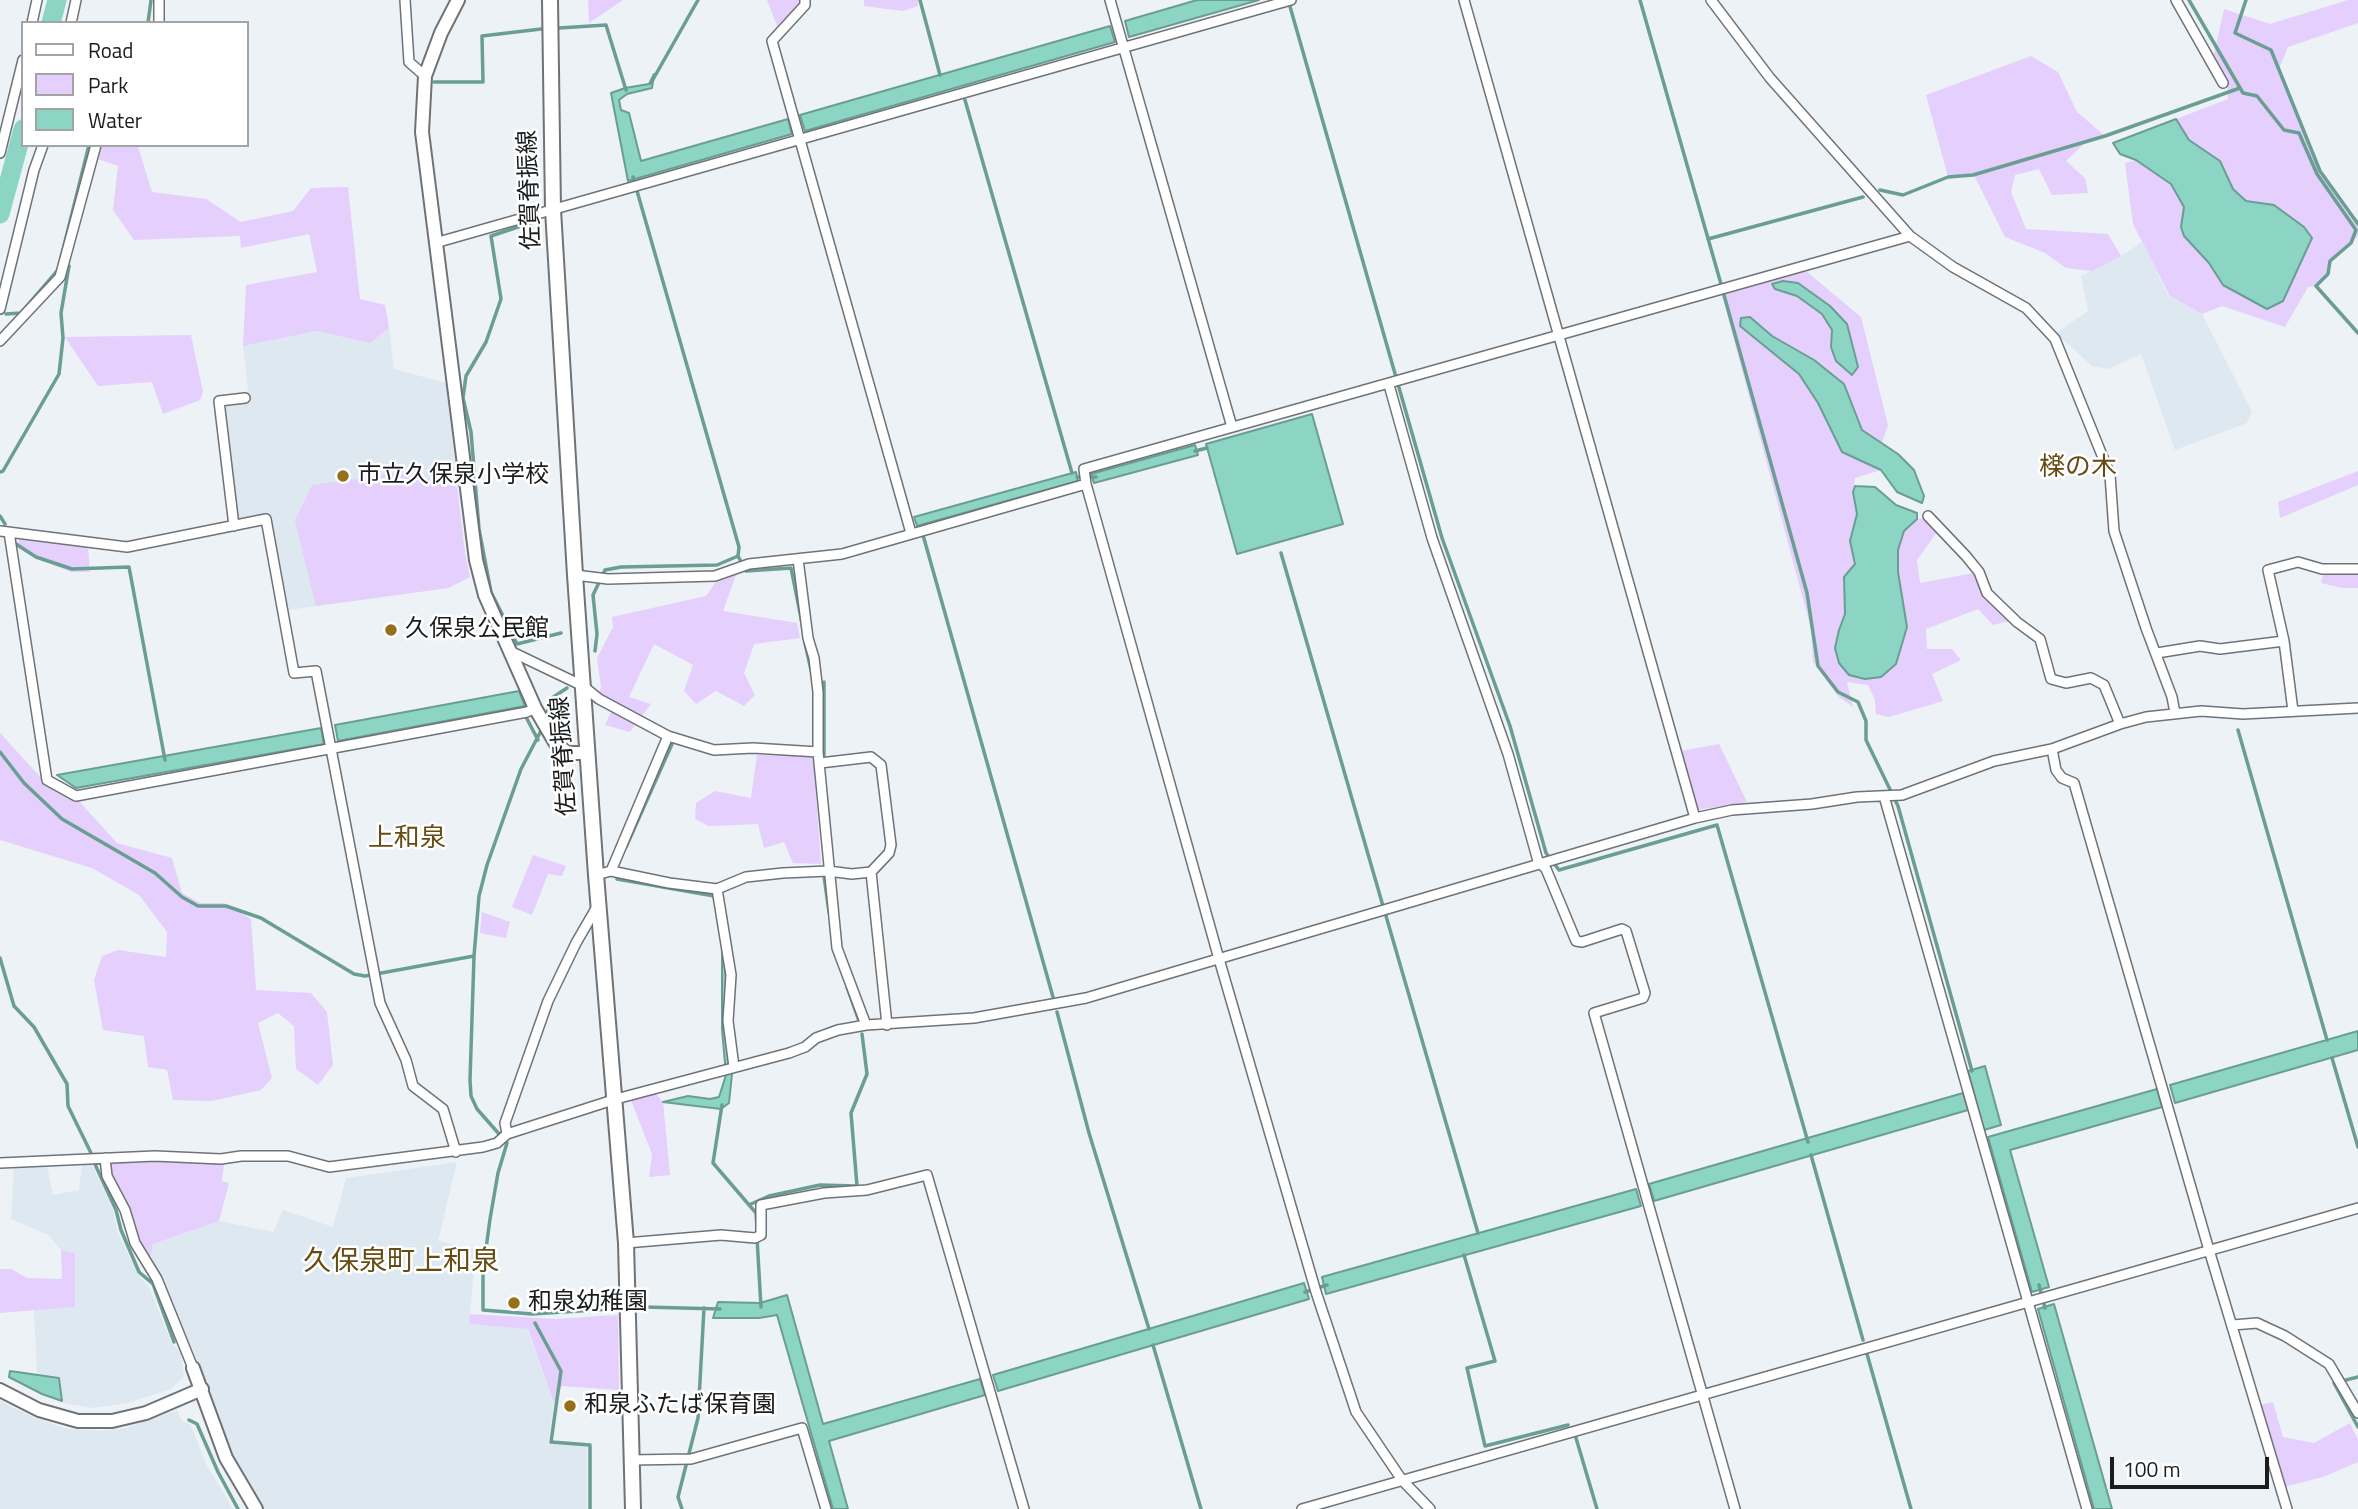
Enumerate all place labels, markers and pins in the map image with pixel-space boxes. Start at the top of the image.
place label: 市立久保泉小学校 [357,462,549,490]
marker: 市立久保泉小学校 [335,468,351,484]
place label: 久保泉公民館 [405,616,549,644]
marker: 久保泉公民館 [383,622,399,638]
place label: 和泉幼稚園 [528,1289,648,1317]
marker: 和泉幼稚園 [506,1295,522,1311]
place label: 和泉ふたば保育園 [584,1392,776,1420]
marker: 和泉ふたば保育園 [562,1398,578,1414]

